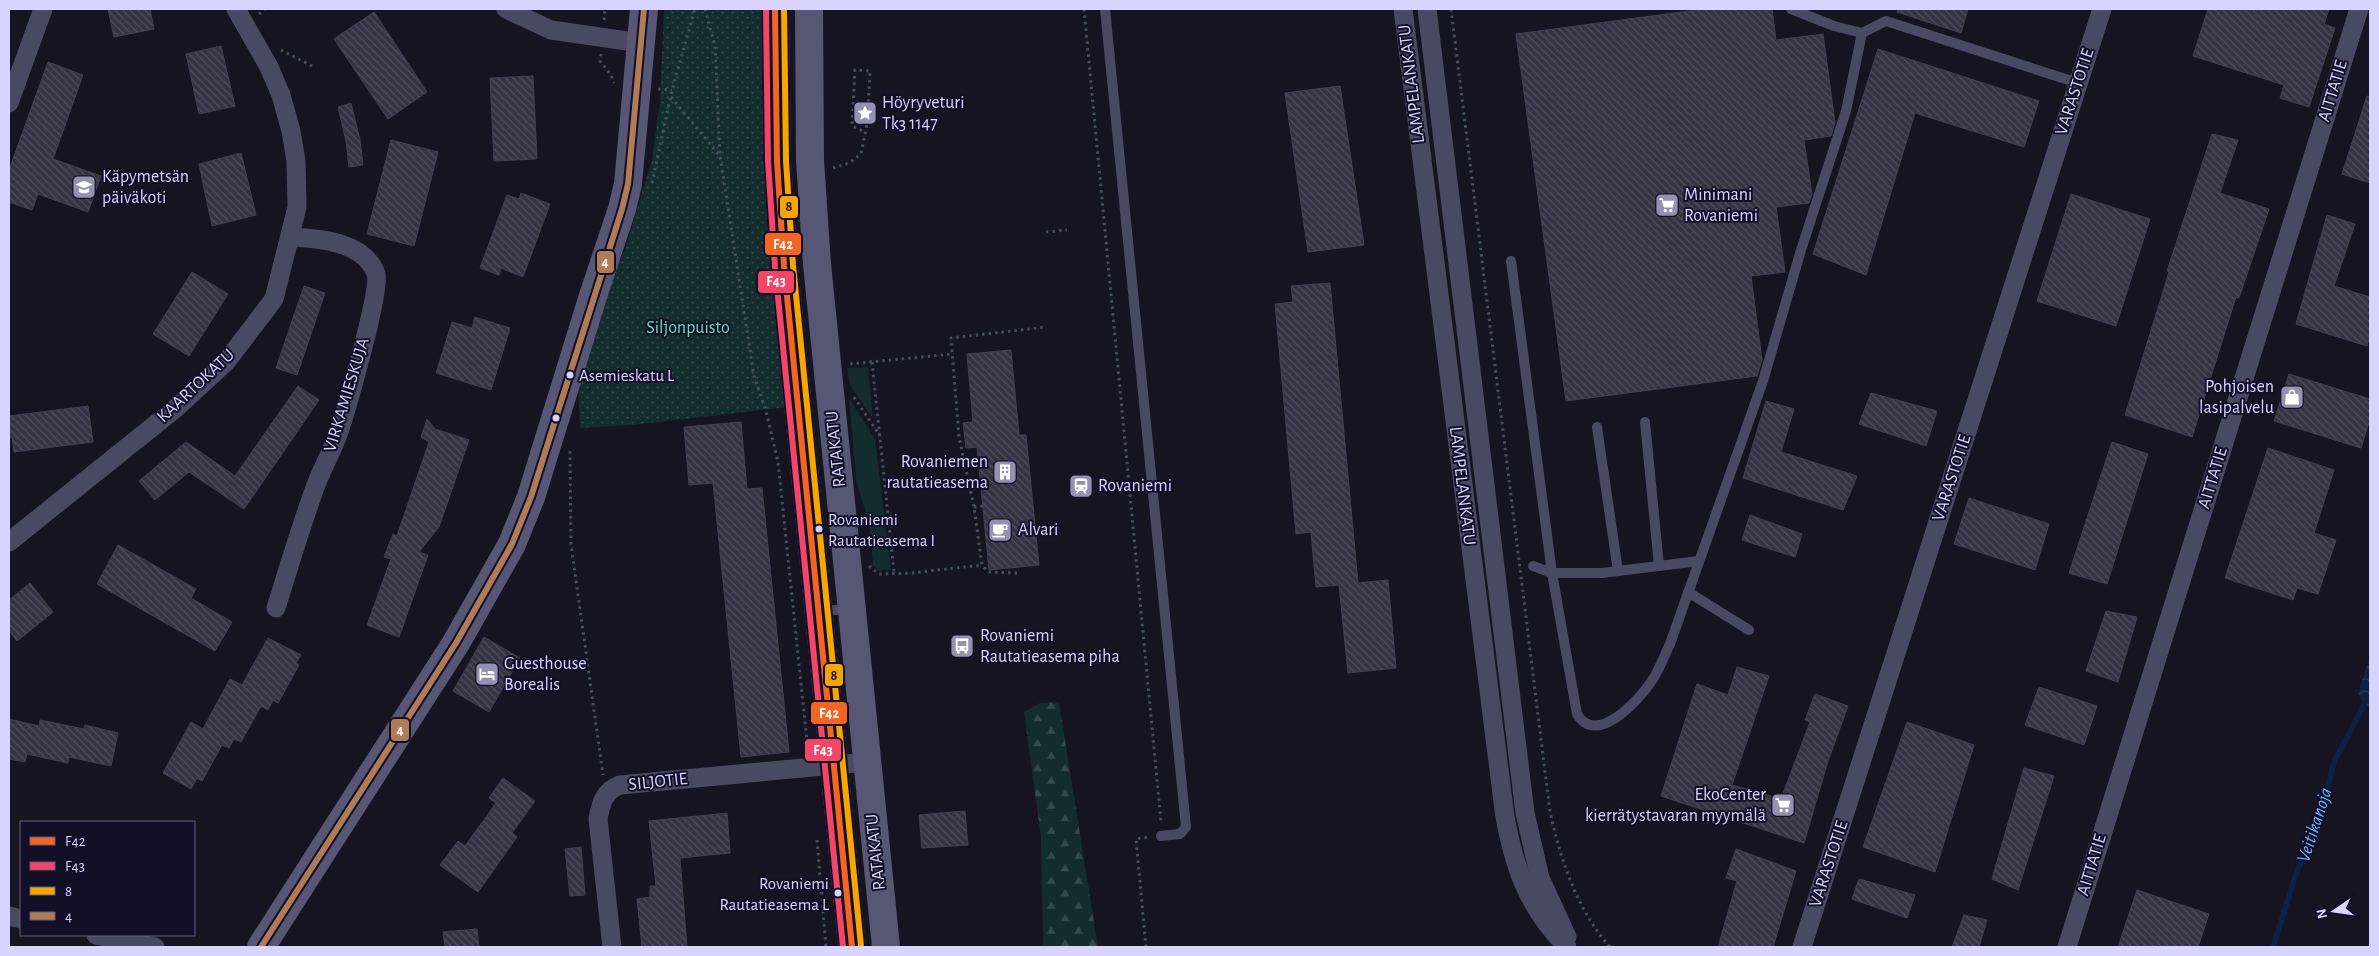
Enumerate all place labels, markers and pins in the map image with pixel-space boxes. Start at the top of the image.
place label: Höyryveturi Tk3 1147 [882,94,965,133]
place icon: Höyryveturi Tk3 1147 [852,100,878,126]
place label: Käpymetsän päiväkoti [102,168,189,207]
school or university icon: Käpymetsän päiväkoti [71,174,97,200]
place label: Minimani Rovaniemi [1684,186,1758,225]
supermarket icon: Minimani Rovaniemi [1654,192,1680,218]
place label: Asemieskatu L [579,367,675,384]
marker: Asemieskatu L [565,370,575,380]
place label: Pohjoisen lasipalvelu [2199,378,2274,417]
shop icon: Pohjoisen lasipalvelu [2279,384,2305,410]
unlabelled marker [551,413,561,423]
place label: Rovaniemen rautatieasema [886,453,988,492]
building icon: Rovaniemen rautatieasema [992,459,1018,485]
station icon: Rovaniemi [1068,473,1094,499]
place label: Rovaniemi [1098,477,1172,495]
place label: Rovaniemi Rautatieasema I [828,511,935,549]
cafe icon: Alvari [987,517,1013,543]
place label: Alvari [1018,521,1058,539]
marker: Rovaniemi Rautatieasema I [814,524,824,534]
place label: Rovaniemi Rautatieasema piha [980,627,1120,666]
bus stop icon: Rovaniemi Rautatieasema piha [949,633,975,659]
place label: Guesthouse Borealis [504,655,587,694]
hotel icon: Guesthouse Borealis [474,661,500,687]
place label: EkoCenter kierrätystavaran myymälä [1585,786,1766,825]
supermarket icon: EkoCenter kierrätystavaran myymälä [1770,792,1796,818]
place label: Rovaniemi Rautatieasema L [719,875,830,913]
marker: Rovaniemi Rautatieasema L [833,888,843,898]

